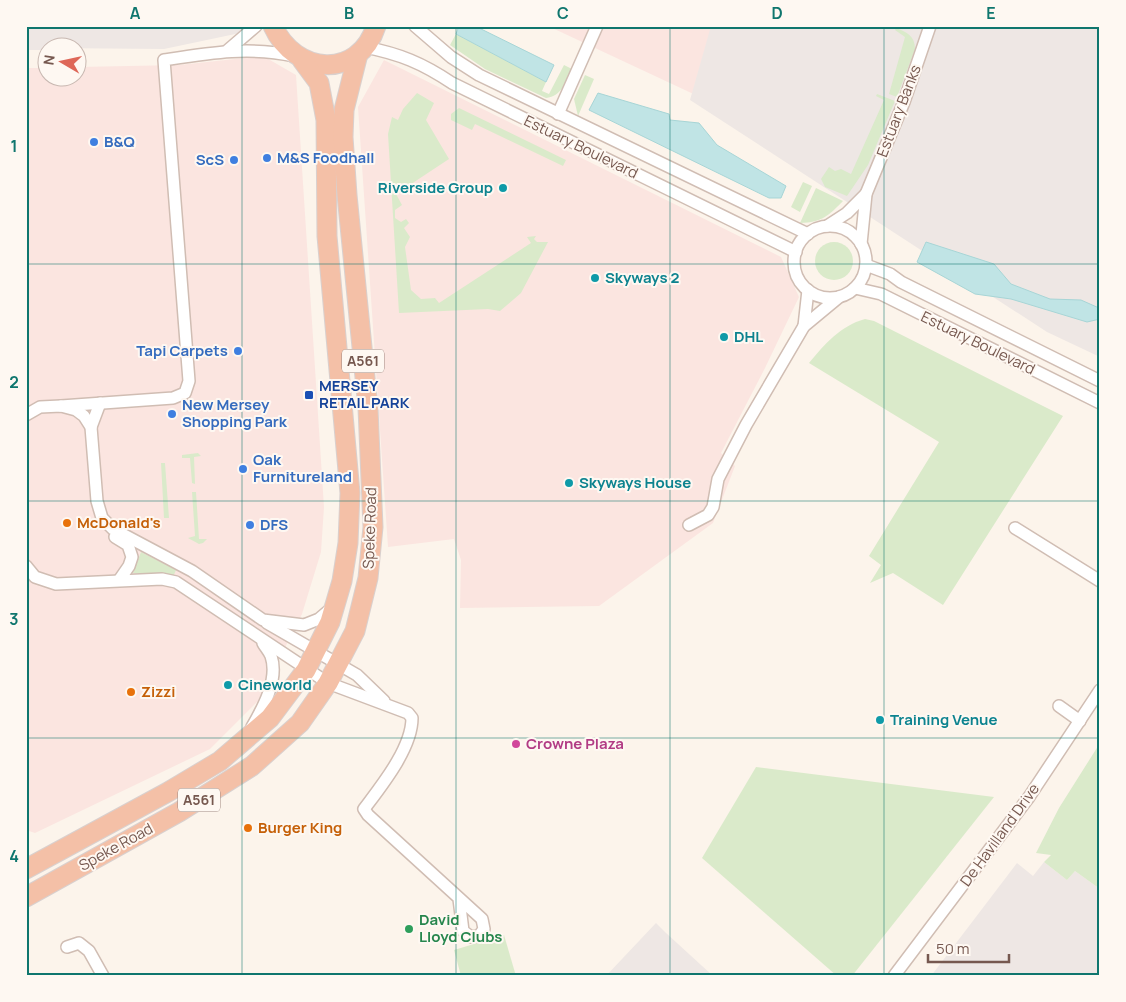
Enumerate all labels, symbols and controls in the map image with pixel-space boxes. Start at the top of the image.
text: A [130,2,141,24]
text: B [344,2,354,24]
text: C [557,2,569,24]
text: D [771,2,783,24]
text: E [986,2,996,24]
north arrow [38,38,88,88]
text: N [38,53,59,66]
street label: Estuary Banks [871,61,926,160]
street label: Estuary Boulevard [521,110,642,183]
place label: B&Q [104,131,135,152]
text: 1 [10,135,18,157]
marker: B&Q [88,136,100,148]
place label: M&S Foodhall [277,147,375,168]
place label: ScS [196,149,224,170]
marker: M&S Foodhall [261,152,273,164]
marker: ScS [228,154,240,166]
place label: Riverside Group [378,177,493,198]
marker: Riverside Group [497,182,509,194]
place label: Skyways 2 [605,267,680,288]
marker: Skyways 2 [589,272,601,284]
street label: Estuary Boulevard [918,306,1039,379]
place label: DHL [734,326,763,347]
marker: DHL [718,331,730,343]
place label: Tapi Carpets [136,340,228,361]
marker: Tapi Carpets [232,345,244,357]
road number: A561 [342,350,384,372]
text: 2 [9,371,19,393]
place label: MERSEY RETAIL PARK [319,375,410,413]
marker: MERSEY RETAIL PARK [303,389,315,401]
place label: New Mersey Shopping Park [182,394,288,432]
marker: New Mersey Shopping Park [166,408,178,420]
place label: Oak Furnitureland [253,449,352,487]
marker: Oak Furnitureland [237,463,249,475]
place label: Skyways House [579,472,691,493]
marker: Skyways House [563,477,575,489]
street label: Speke Road [358,487,381,569]
place label: McDonald's [77,512,161,533]
place label: DFS [260,514,288,535]
marker: McDonald's [61,517,73,529]
marker: DFS [244,519,256,531]
text: 3 [9,608,19,630]
place label: Cineworld [238,674,312,695]
marker: Cineworld [222,679,234,691]
place label: Zizzi [141,681,175,702]
marker: Zizzi [125,686,137,698]
place label: Training Venue [890,709,998,730]
marker: Training Venue [874,714,886,726]
place label: Crowne Plaza [526,733,624,754]
marker: Crowne Plaza [510,738,522,750]
street label: De Havilland Drive [955,779,1044,890]
road number: A561 [178,788,220,812]
place label: Burger King [258,817,342,838]
street label: Speke Road [75,818,156,876]
marker: Burger King [242,822,254,834]
text: 4 [9,845,19,867]
place label: David Lloyd Clubs [419,909,502,947]
marker: David Lloyd Clubs [403,923,415,935]
scale bar [928,932,1010,964]
text: 50 m [936,938,970,959]

